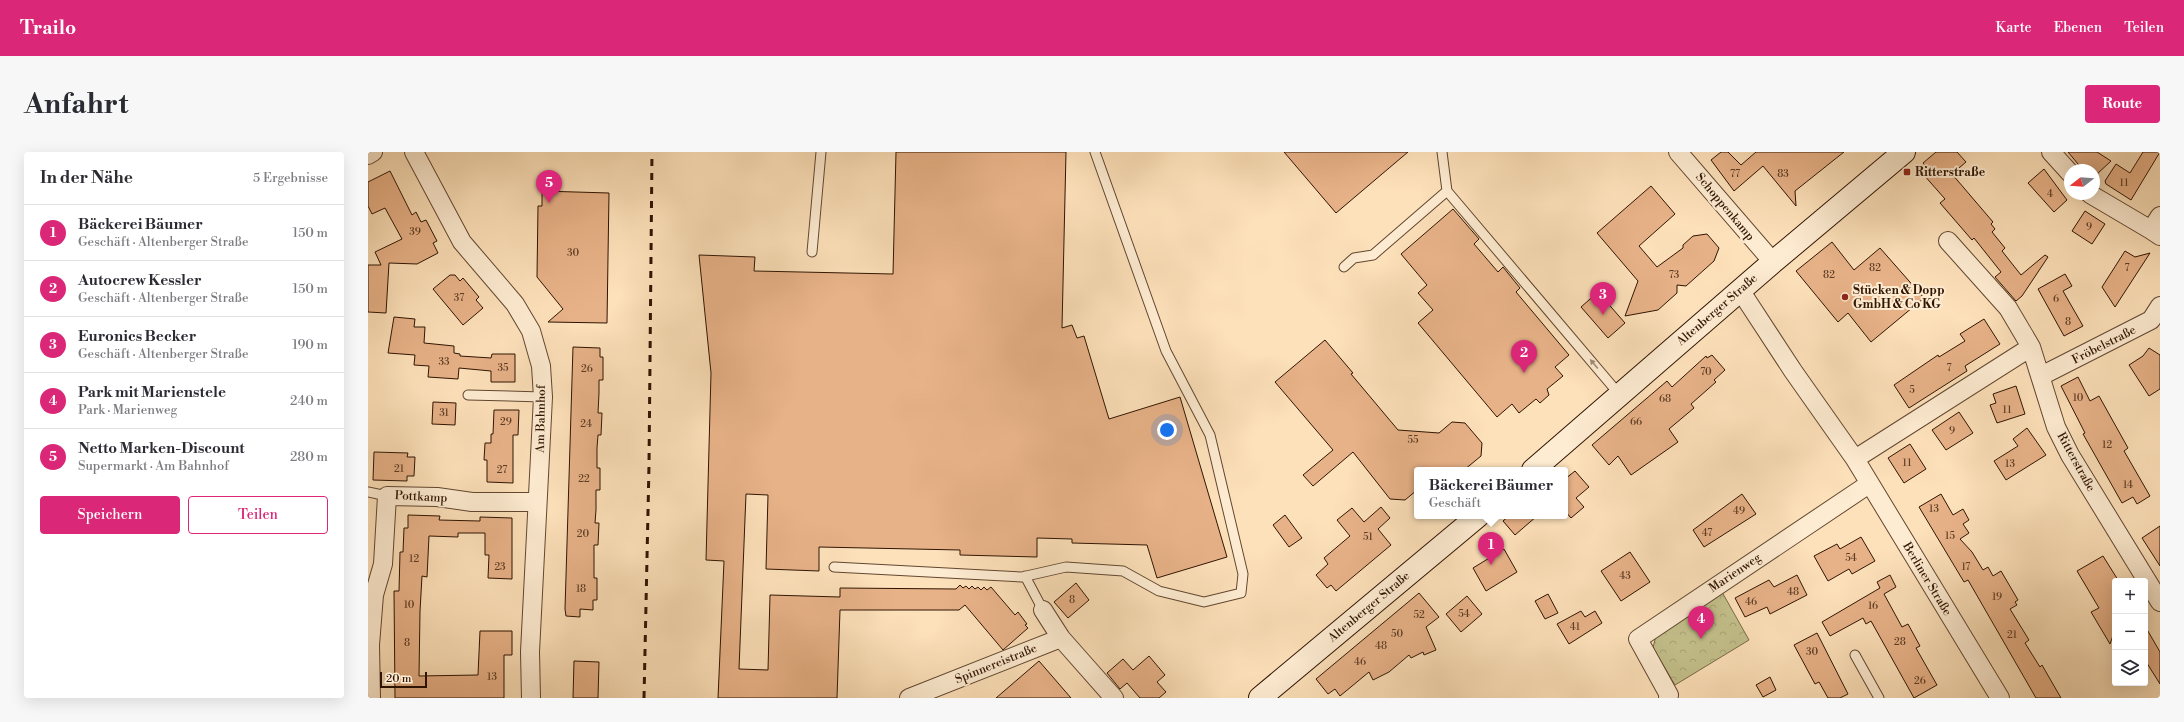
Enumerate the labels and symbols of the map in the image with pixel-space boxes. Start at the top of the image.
north arrow [2064,164,2100,200]
place label: Ritterstraße [1915,165,1986,180]
marker: Ritterstraße [1902,167,1912,177]
house number: 77 [1730,168,1740,180]
house number: 83 [1777,168,1789,180]
pin: 5 [536,170,562,203]
street label: Schoppenkamp [1692,170,1758,244]
house number: 11 [2120,177,2129,189]
house number: 4 [2047,188,2053,200]
house number: 9 [2086,221,2092,233]
house number: 39 [409,226,421,238]
house number: 30 [567,247,579,259]
house number: 82 [1869,262,1881,274]
house number: 7 [2124,262,2130,274]
house number: 73 [1669,269,1680,281]
house number: 82 [1823,269,1835,281]
street label: Altenberger Straße [1673,271,1760,350]
pin: 3 [1590,282,1616,315]
place label: Stücken & Dopp GmbH & Co KG [1853,283,1945,312]
house number: 37 [454,292,464,304]
marker: Stücken & Dopp GmbH & Co KG [1840,292,1850,302]
house number: 6 [2053,293,2059,305]
house number: 8 [2065,316,2071,328]
street label: Fröbelstraße [2070,323,2138,367]
pin: 2 [1511,340,1537,373]
house number: 33 [438,356,450,368]
one-way arrow [1590,359,1599,370]
house number: 35 [497,362,509,374]
house number: 7 [1946,362,1952,374]
house number: 26 [581,363,593,375]
house number: 70 [1700,366,1712,378]
street label: Am Bahnhof [533,384,549,454]
house number: 5 [1909,384,1915,396]
house number: 10 [2073,392,2084,404]
house number: 68 [1659,393,1671,405]
house number: 11 [2003,404,2012,416]
house number: 31 [439,407,449,419]
house number: 29 [500,416,512,428]
house number: 66 [1630,416,1642,428]
house number: 24 [580,418,592,430]
your location [1157,420,1177,440]
house number: 9 [1949,425,1955,437]
street label: Ritterstraße [2054,430,2098,494]
house number: 55 [1407,434,1419,446]
house number: 12 [2102,439,2112,451]
house number: 11 [1903,457,1912,469]
house number: 13 [2005,458,2015,470]
house number: 21 [394,463,405,475]
house number: 27 [497,464,507,476]
house number: 22 [578,473,590,485]
house number: 14 [2123,479,2133,491]
street label: Pottkamp [394,488,448,506]
house number: 13 [1929,503,1939,515]
house number: 49 [1733,505,1745,517]
house number: 47 [1702,527,1712,539]
house number: 20 [577,528,590,540]
house number: 15 [1945,530,1955,542]
house number: 51 [1363,531,1374,543]
pin: 1 [1478,532,1504,565]
street label: Berliner Straße [1899,539,1955,618]
street label: Marienweg [1706,550,1765,596]
house number: 54 [1845,552,1857,564]
house number: 12 [409,553,419,565]
house number: 23 [494,561,506,573]
house number: 17 [1962,561,1970,573]
street label: Altenberger Straße [1324,568,1413,646]
house number: 43 [1619,570,1631,582]
house number: 18 [576,583,586,595]
house number: 48 [1787,586,1799,598]
house number: 19 [1992,591,2002,603]
house number: 8 [1069,594,1075,606]
house number: 46 [1745,596,1757,608]
house number: 10 [404,599,415,611]
house number: 16 [1868,600,1878,612]
pin: 4 [1688,606,1714,639]
house number: 54 [1458,608,1470,620]
house number: 52 [1413,609,1425,621]
house number: 41 [1570,621,1581,633]
house number: 50 [1391,628,1403,640]
house number: 21 [2007,629,2018,641]
house number: 28 [1894,636,1906,648]
house number: 8 [404,637,410,649]
house number: 48 [1375,640,1387,652]
street label: Spinnereistraße [953,641,1039,687]
house number: 30 [1806,646,1818,658]
house number: 46 [1354,656,1366,668]
scale bar [380,670,427,689]
house number: 13 [487,671,497,683]
house number: 26 [1914,675,1926,687]

